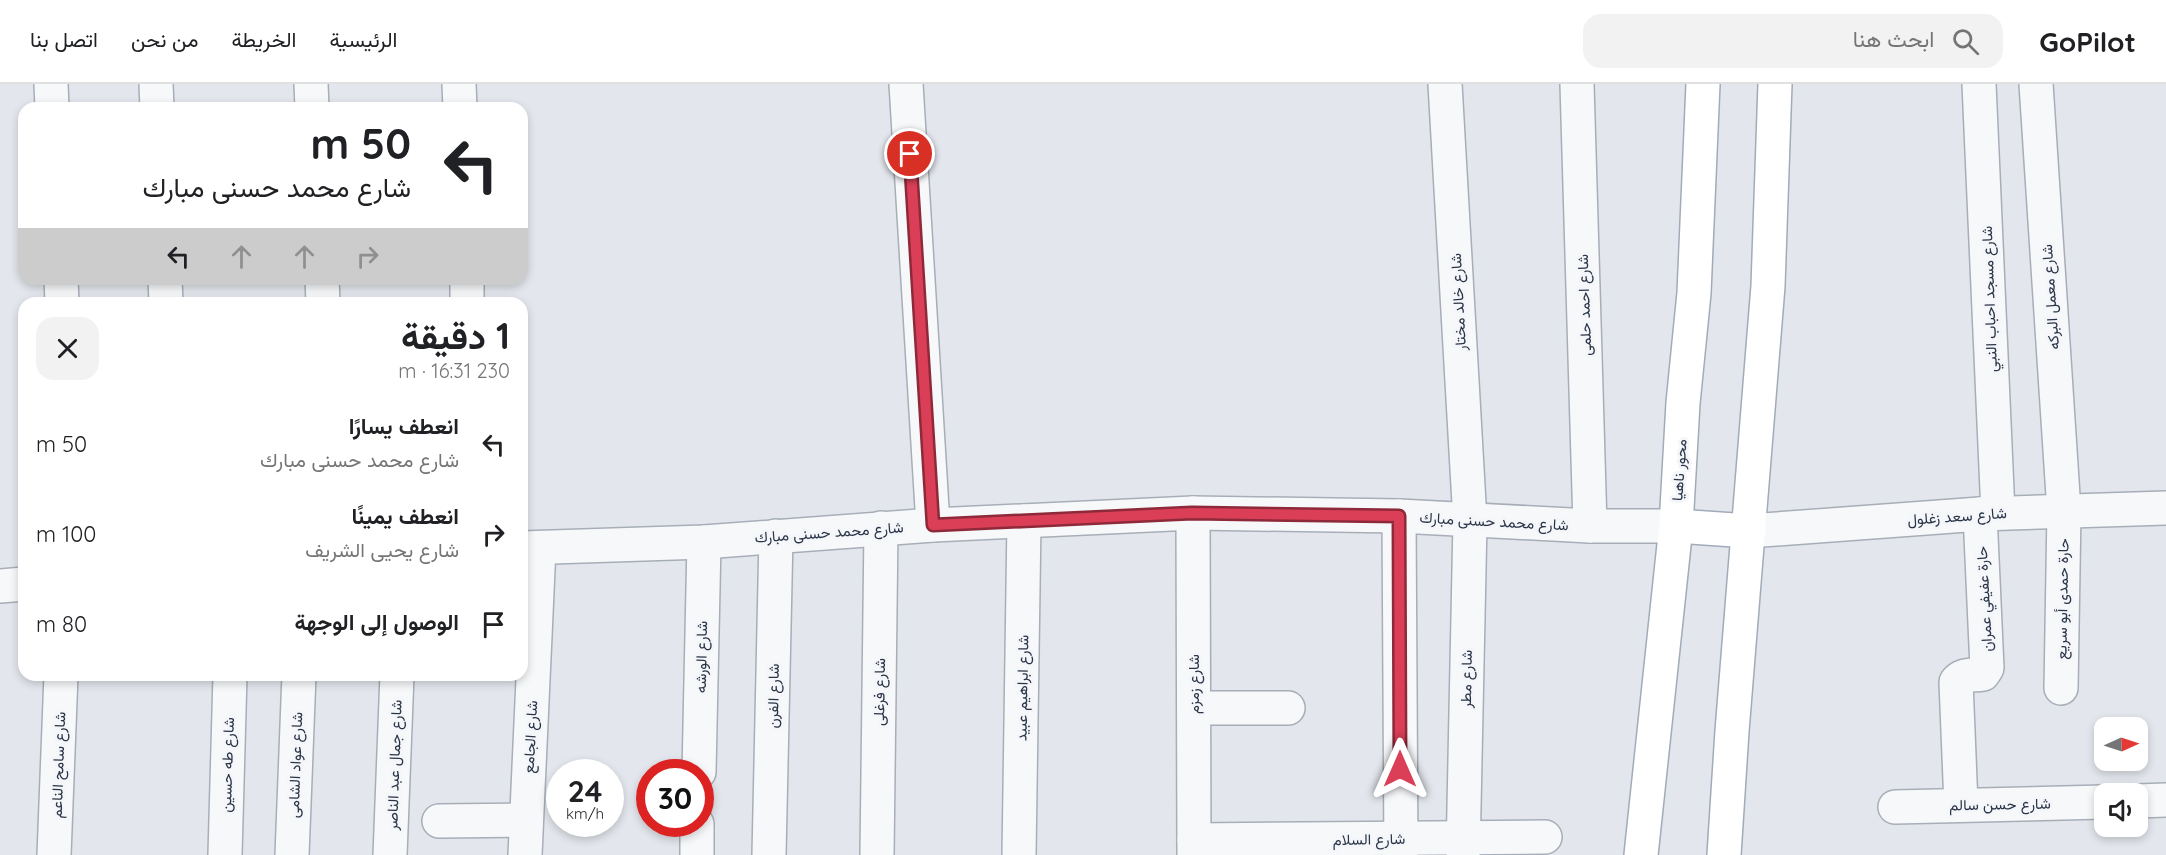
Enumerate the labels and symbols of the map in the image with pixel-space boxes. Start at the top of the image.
pin [884,128,935,179]
street label: شارع مسجد احباب النبي [1977,225,2005,372]
street label: شارع معمل البركه [2037,243,2065,350]
street label: شارع خالد مختار [1446,252,1472,352]
street label: شارع احمد حلمى [1573,254,1597,356]
street label: محور ناهيا [1667,438,1691,502]
street label: شارع سعد زغلول [1907,503,2008,531]
street label: شارع محمد حسنى مبارك [1419,508,1569,536]
street label: شارع محمد حسنى مبارك [754,517,904,549]
street label: حارة حمدى أبو سريع [2051,538,2075,660]
street label: حارة عفيفي عمران [1972,545,2000,652]
street label: شارع الورشه [691,621,713,693]
street label: شارع ابراهيم عبيد [1012,635,1034,741]
street label: شارع مطر [1456,650,1478,709]
street label: شارع زمزم [1184,654,1205,714]
street label: شارع فرغلى [869,658,891,726]
street label: شارع الفرن [763,663,785,729]
street label: شارع جمال عبد الناصر [382,699,408,832]
street label: شارع الجامع [519,700,543,774]
street label: شارع سامح الناعم [47,711,71,819]
street label: شارع عواد الشامى [284,712,308,818]
street label: شارع طه حسين [216,717,240,813]
north arrow [2094,717,2148,771]
position arrow [1368,737,1432,801]
speed limit sign: 30 [636,759,714,837]
street label: شارع حسن سالم [1949,794,2051,816]
street label: شارع السلام [1332,829,1406,851]

